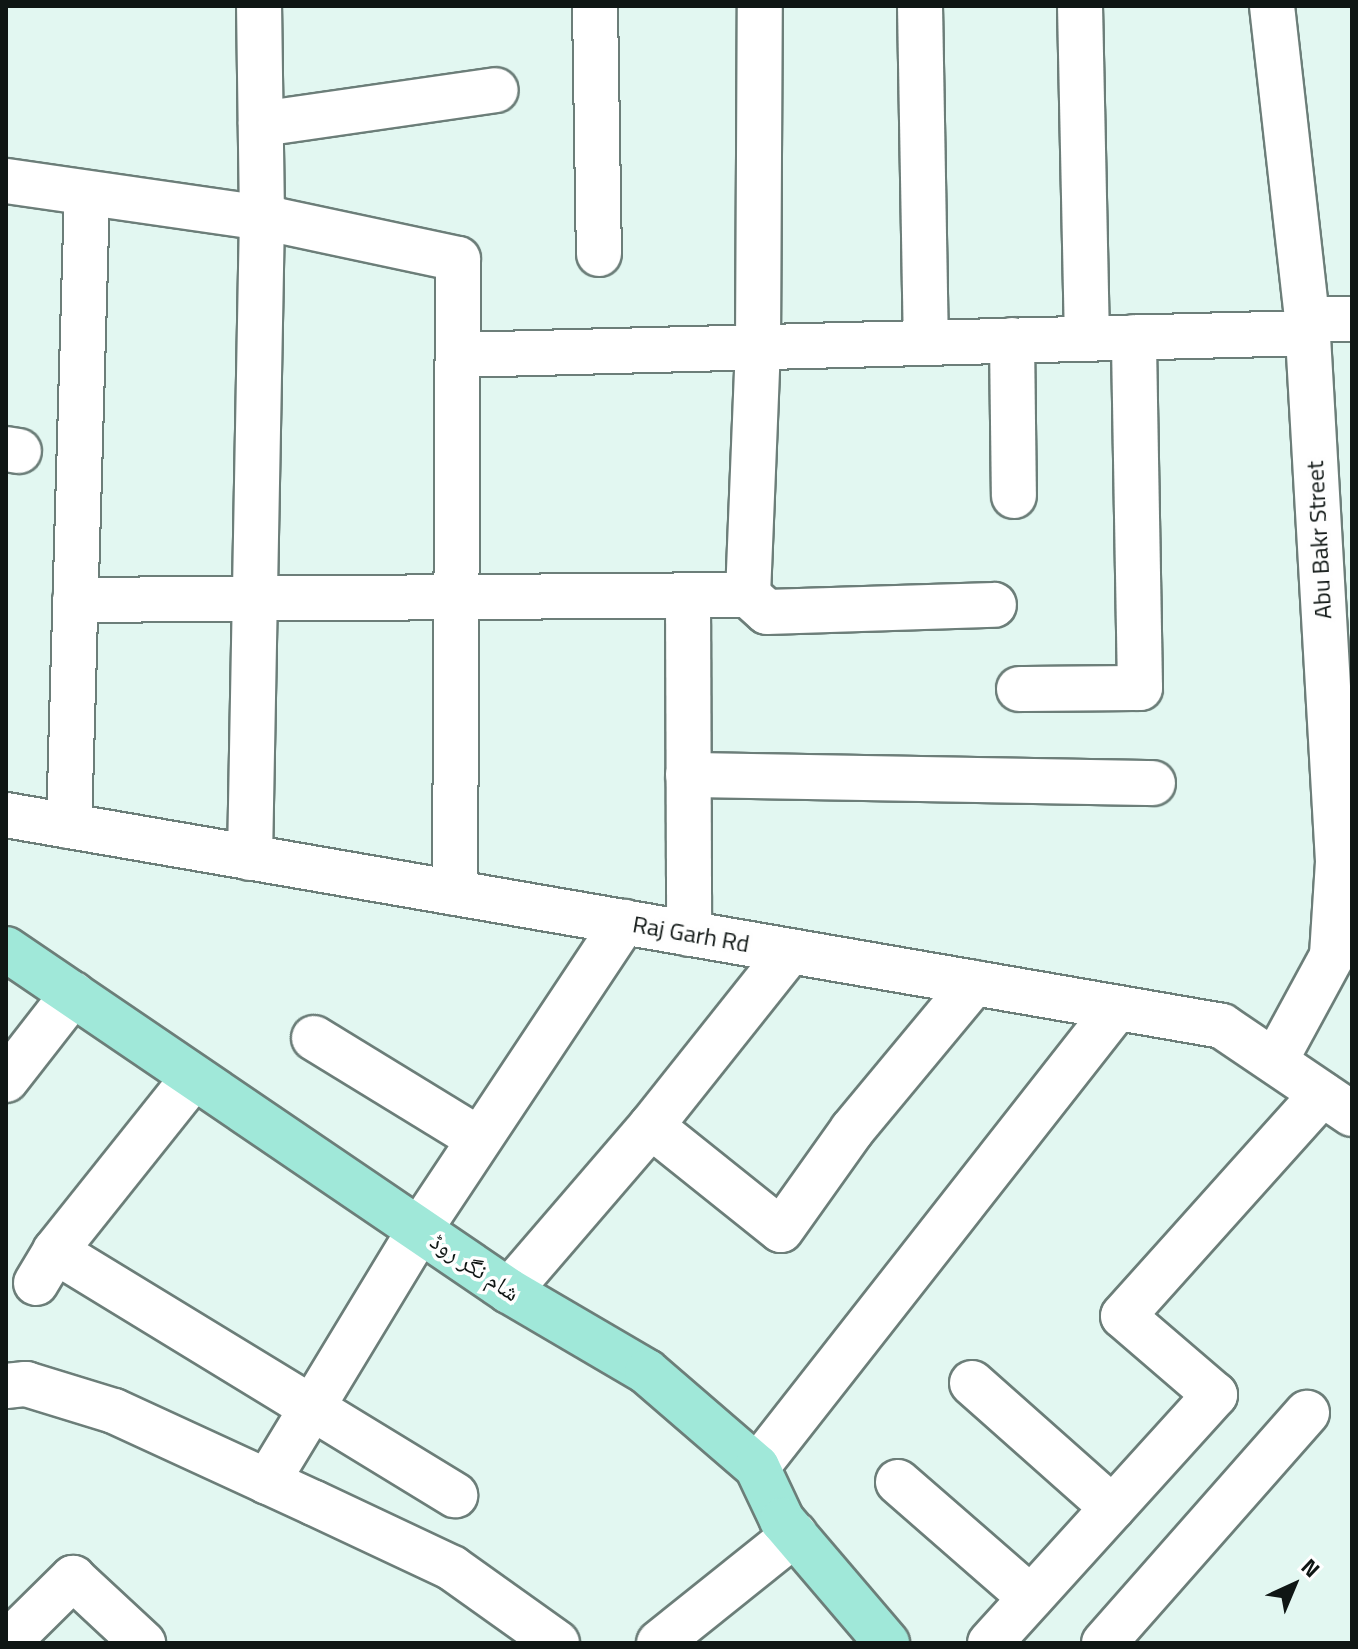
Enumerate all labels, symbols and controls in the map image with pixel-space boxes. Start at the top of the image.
street label: Abu Bakr Street [1300,460,1338,620]
street label: Raj Garh Rd [630,910,752,958]
street label: شام نگر روڈ [425,1227,525,1307]
north arrow [1254,1545,1334,1625]
text: N [1293,1550,1328,1585]

